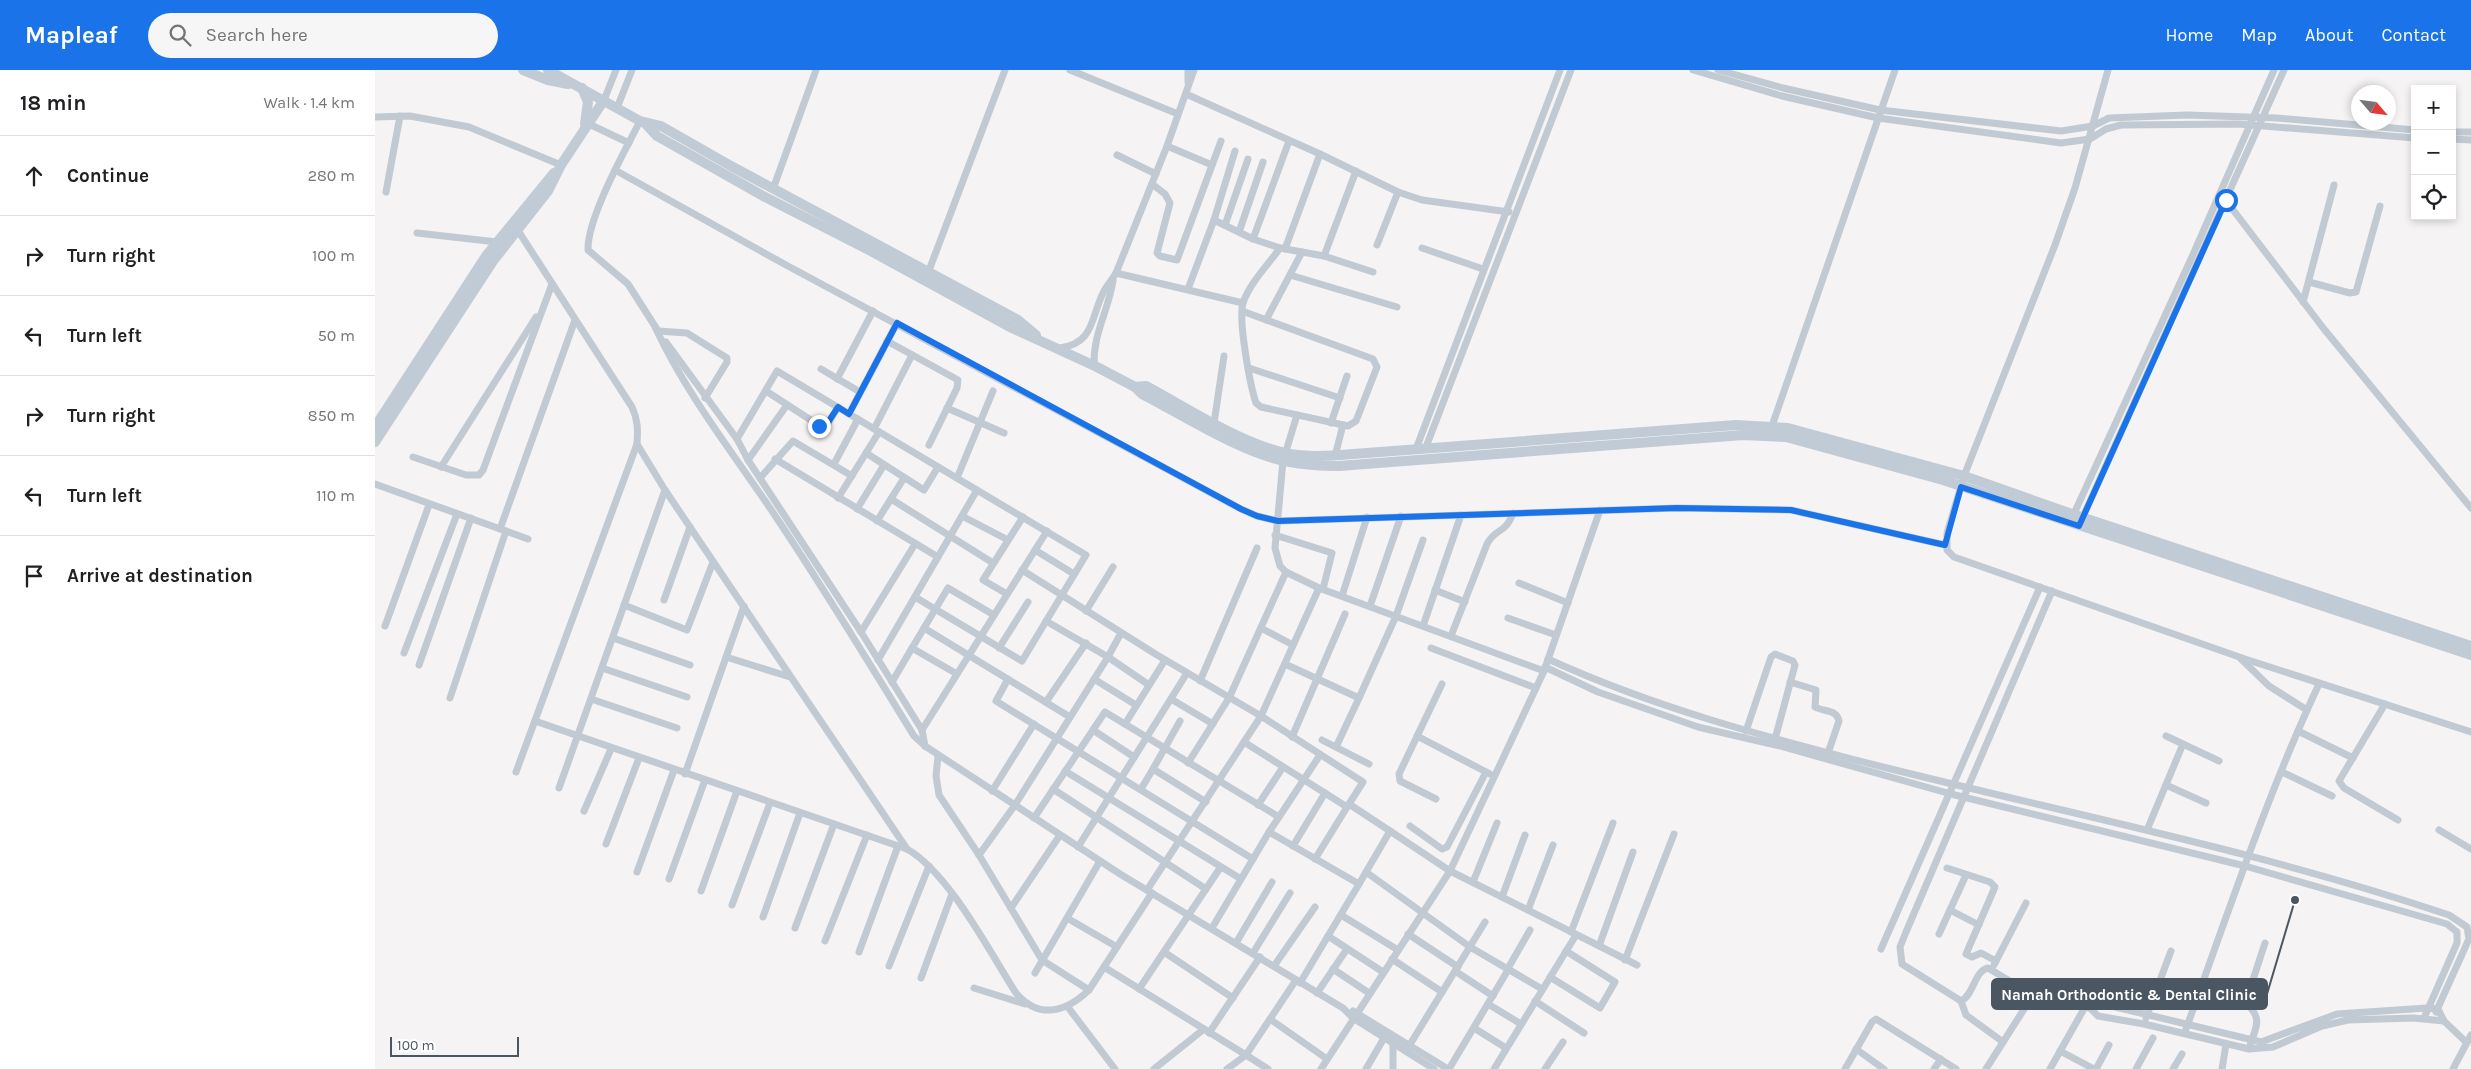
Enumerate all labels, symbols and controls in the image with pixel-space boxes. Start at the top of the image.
search box [148,13,498,58]
text: Mapleaf [25,21,118,49]
icon: search [166,21,194,49]
text: Search here [206,24,308,46]
text: Home [2165,24,2213,46]
text: Map [2241,24,2277,46]
text: About [2305,24,2354,46]
text: Contact [2382,24,2446,46]
north arrow [2351,85,2396,130]
map controls [2411,85,2456,220]
button: + [2411,85,2456,130]
text: 18 min [20,91,86,115]
text: Walk · 1.4 km [264,93,355,112]
button: − [2411,130,2456,175]
icon: ahead [20,162,48,190]
text: Continue [67,165,149,187]
text: 280 m [308,166,355,185]
button: locate [2411,175,2456,220]
route start [2215,189,2238,212]
icon: right [20,242,48,270]
text: Turn right [67,245,156,267]
text: 100 m [312,246,355,265]
icon: left [20,322,48,350]
text: Turn left [67,325,142,347]
text: 50 m [318,326,355,345]
icon: right [20,402,48,430]
text: Turn right [67,405,156,427]
text: 850 m [308,406,355,425]
route end [808,415,831,438]
icon: left [20,482,48,510]
text: Turn left [67,485,142,507]
text: 110 m [316,486,355,505]
icon: arrive [20,562,48,590]
text: Arrive at destination [67,565,253,587]
callout: Namah Orthodontic & Dental Clinic [1992,979,2267,1009]
text: Namah Orthodontic & Dental Clinic [2001,986,2257,1004]
scale bar [390,1034,519,1057]
text: 100 m [397,1037,435,1054]

